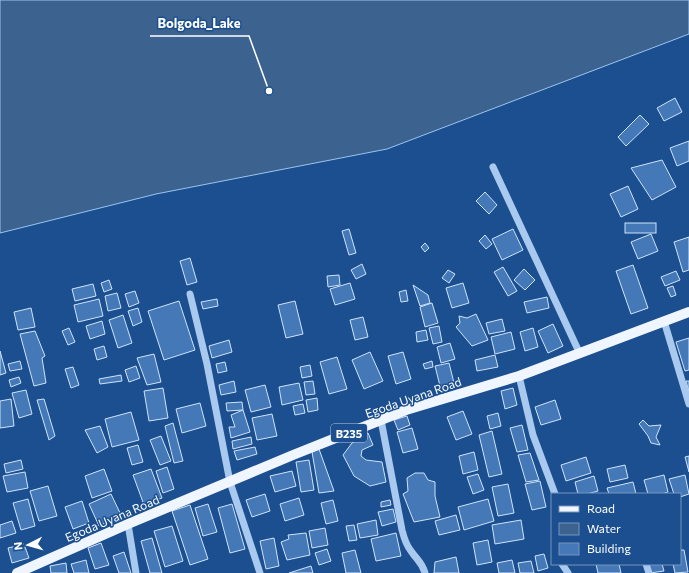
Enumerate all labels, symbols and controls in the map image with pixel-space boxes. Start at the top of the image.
callout: Bolgoda_Lake [150,11,249,36]
text: Bolgoda_Lake [157,15,241,31]
street label: Egoda Uyana Road [363,374,463,420]
road number: B235 [331,424,367,442]
street label: Egoda Uyana Road [63,492,161,544]
legend [551,493,681,565]
text: Road [587,501,615,515]
text: Water [587,521,621,535]
north arrow [8,525,48,565]
text: N [11,541,24,551]
text: Building [587,541,631,555]

